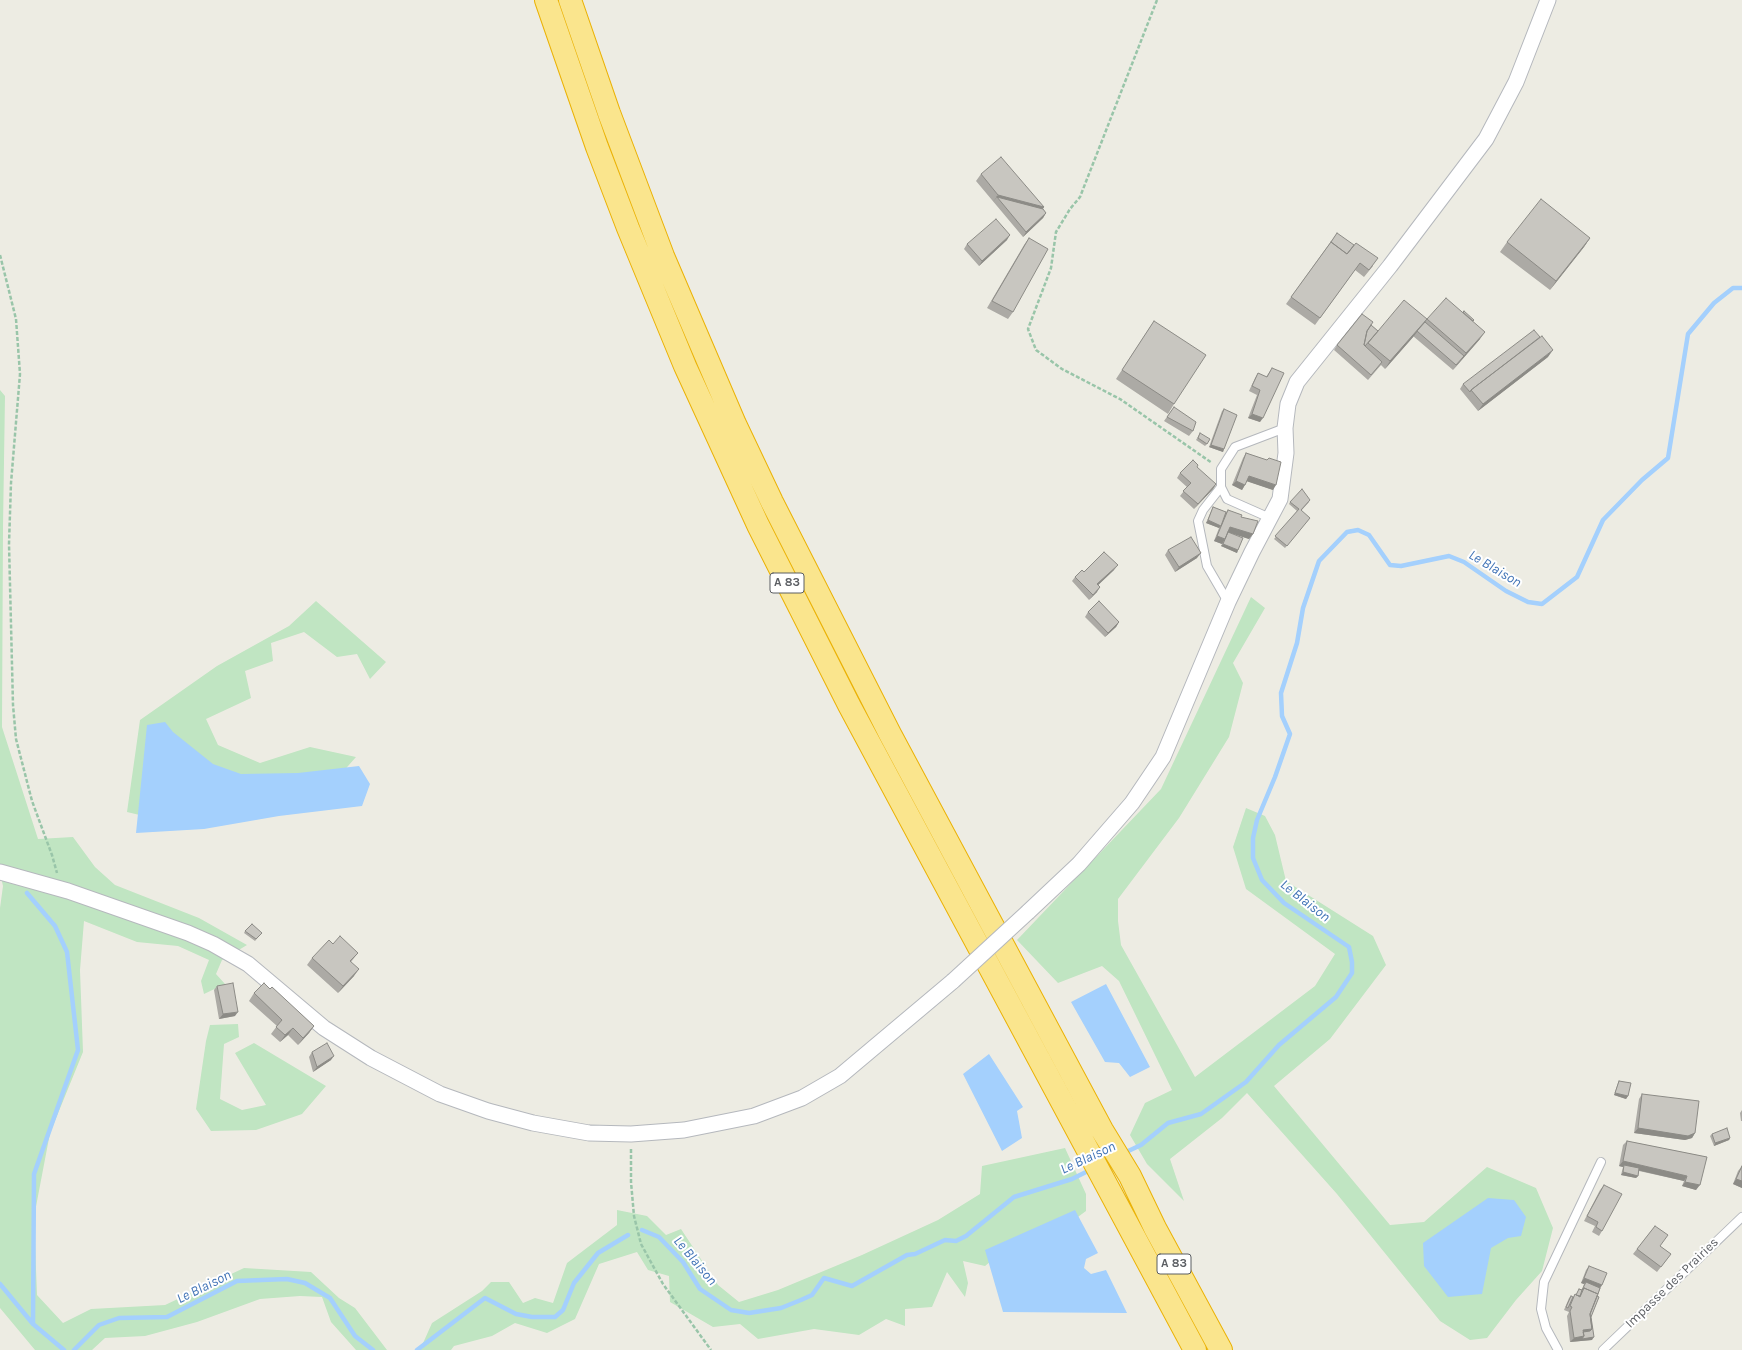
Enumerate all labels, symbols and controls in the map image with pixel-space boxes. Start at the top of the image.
water label: Le Blaison [1466,547,1524,591]
road number: A 83 [770,573,804,593]
water label: Le Blaison [1277,876,1333,926]
water label: Le Blaison [1058,1138,1118,1178]
water label: Le Blaison [670,1233,720,1289]
street label: Impasse des Prairies [1622,1235,1722,1331]
road number: A 83 [1157,1254,1191,1274]
water label: Le Blaison [174,1267,234,1307]

